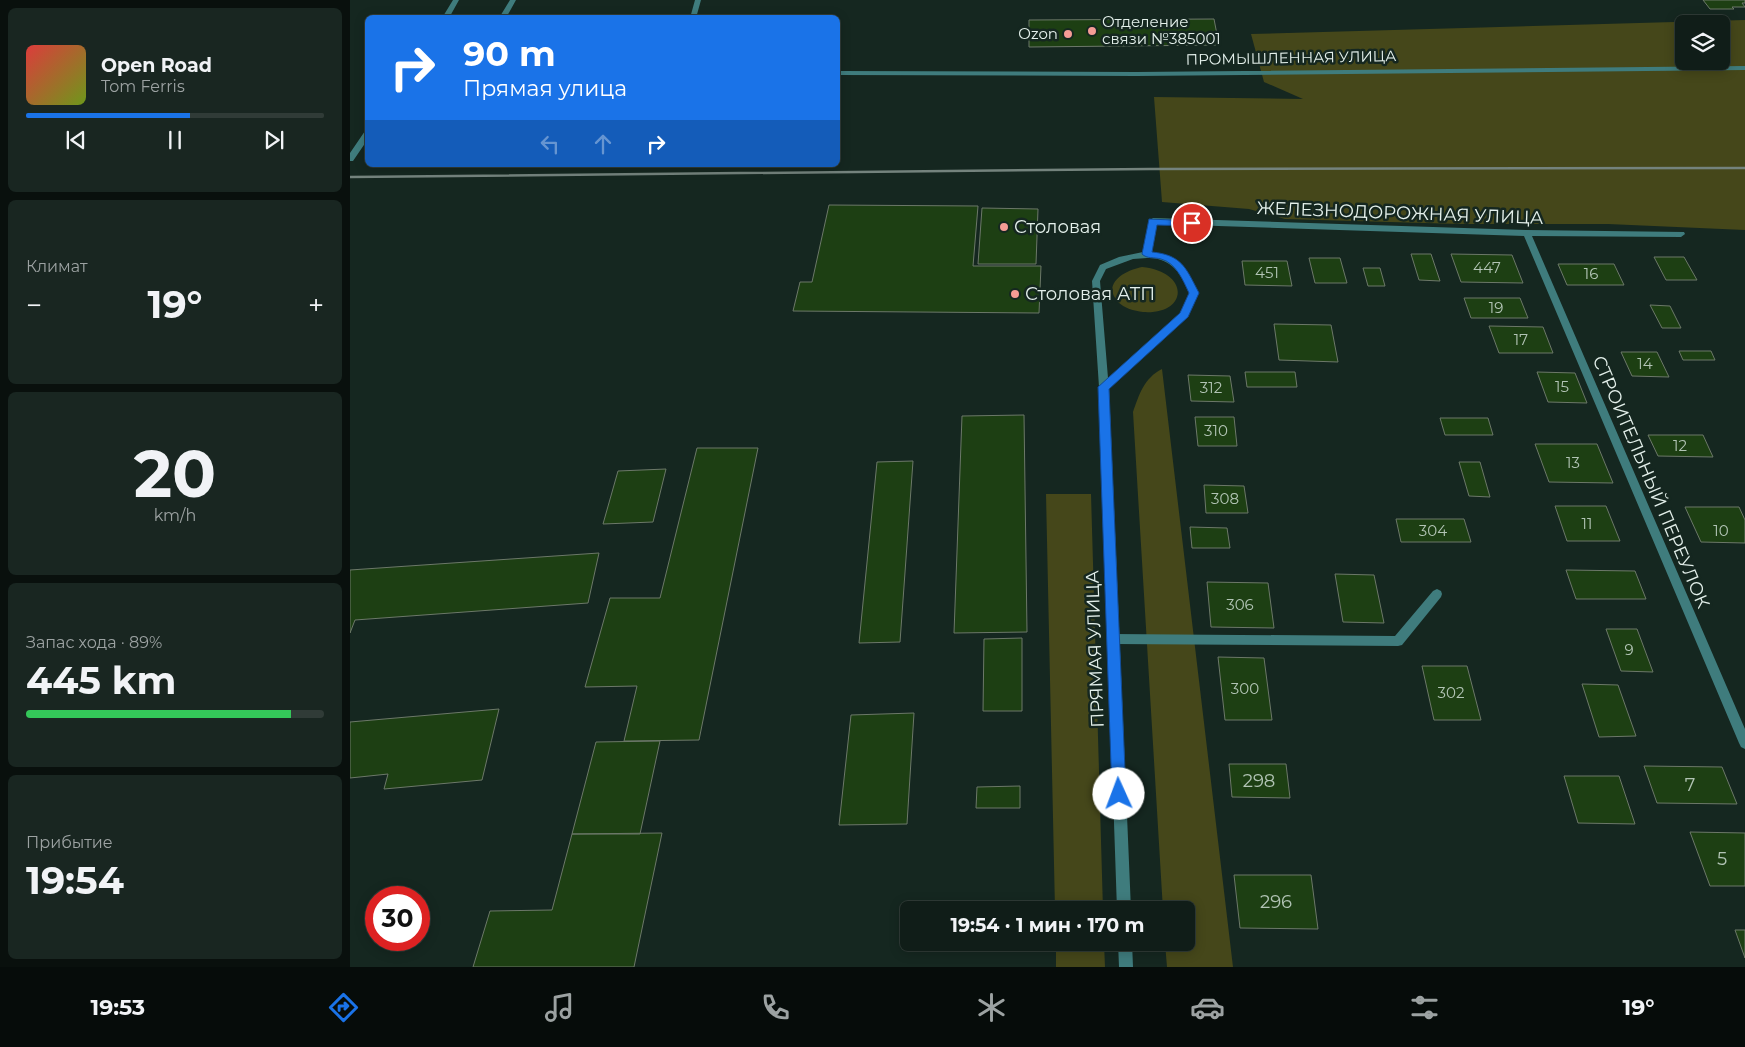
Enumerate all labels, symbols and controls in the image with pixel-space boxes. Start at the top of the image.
place label: Отделение связи №385001 [1102,12,1221,48]
map controls [1675,15,1730,70]
button: layers [1675,15,1730,70]
place label: Ozon [1018,24,1058,43]
marker: Отделение связи №385001 [1086,25,1098,37]
marker: Ozon [1062,28,1074,40]
text: 90 m [463,32,556,75]
icon: right [380,35,445,100]
street label: ПРОМЫШЛЕННАЯ УЛИЦА [1186,46,1396,69]
text: Open Road [101,54,212,77]
text: Прямая улица [463,75,627,102]
text: Tom Ferris [101,77,185,96]
icon: previous [62,126,90,154]
icon: pause [161,126,189,154]
icon: next [260,126,288,154]
icon: left [536,130,564,158]
icon: ahead [589,130,617,158]
icon: right [642,130,670,158]
street label: ЖЕЛЕЗНОДОРОЖНАЯ УЛИЦА [1256,197,1544,229]
pin [1171,202,1213,244]
icon: arrive [1178,209,1206,237]
place label: Столовая [1014,216,1101,238]
marker: Столовая [998,221,1010,233]
text: Климат [26,257,88,276]
house number: 447 [1473,258,1501,277]
house number: 451 [1255,263,1279,282]
house number: 16 [1584,264,1598,283]
text: 19° [148,281,203,328]
place label: Столовая АТП [1025,283,1155,305]
text: − [26,288,42,322]
text: + [308,288,324,322]
marker: Столовая АТП [1009,288,1021,300]
house number: 19 [1489,298,1503,317]
house number: 17 [1514,330,1528,349]
street label: СТРОИТЕЛЬНЫЙ ПЕРЕУЛОК [1588,352,1714,612]
house number: 14 [1637,354,1653,373]
house number: 15 [1555,377,1569,396]
house number: 312 [1200,378,1222,397]
house number: 310 [1204,421,1228,440]
text: 20 [134,434,216,513]
house number: 12 [1673,436,1687,455]
house number: 13 [1566,453,1580,472]
house number: 308 [1211,489,1239,508]
text: km/h [154,506,196,525]
house number: 11 [1582,514,1592,533]
house number: 304 [1419,521,1447,540]
house number: 10 [1713,521,1729,540]
street label: ПРЯМАЯ УЛИЦА [1081,569,1109,728]
house number: 306 [1226,595,1254,614]
text: Запас хода · 89% [26,633,162,652]
house number: 9 [1624,640,1634,659]
text: 445 km [26,657,176,704]
house number: 300 [1231,679,1259,698]
house number: 302 [1438,683,1464,702]
position arrow [1092,767,1144,819]
house number: 298 [1243,770,1275,792]
house number: 7 [1685,774,1695,796]
text: Прибытие [26,833,113,852]
house number: 5 [1717,848,1727,870]
text: 19:54 [26,857,124,904]
speed limit sign: 30 [365,886,430,951]
house number: 296 [1260,891,1292,913]
text: 19:54 · 1 мин · 170 m [951,914,1144,937]
icon: directions [326,990,361,1025]
icon: music [542,990,577,1025]
icon: phone [758,990,793,1025]
icon: climate [974,990,1009,1025]
icon: car [1190,990,1225,1025]
icon: filters [1407,990,1442,1025]
text: 19:53 [91,994,145,1021]
text: 19° [1623,994,1654,1021]

